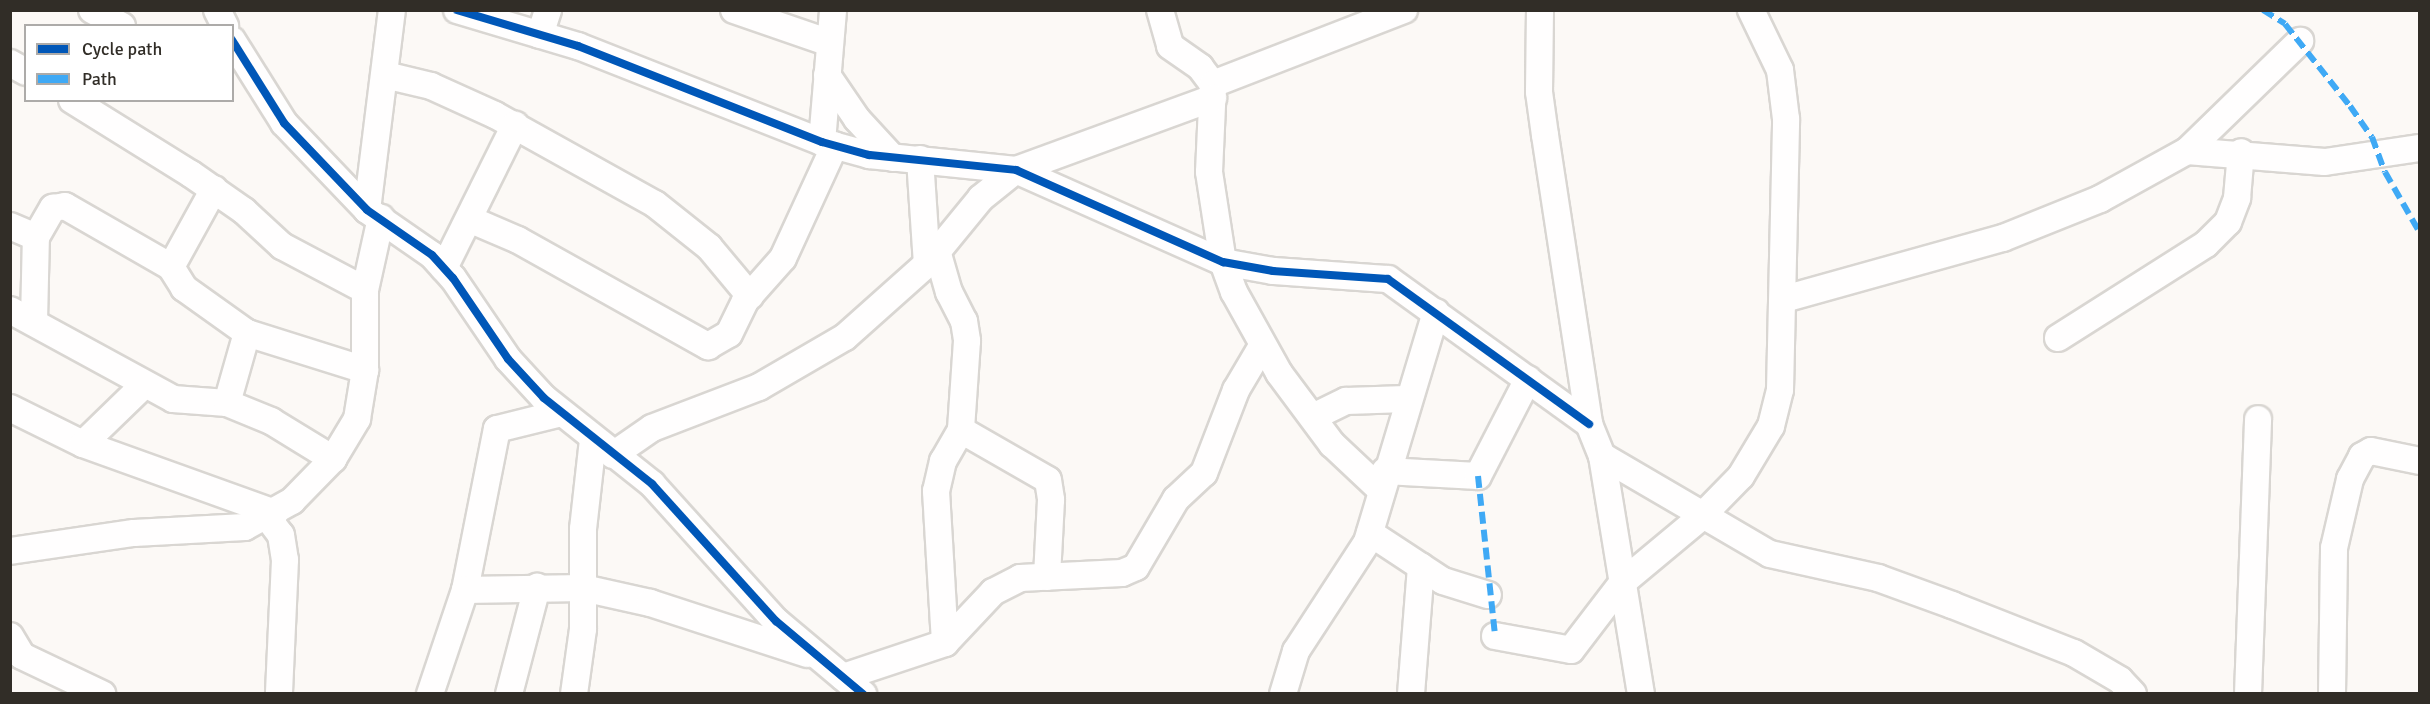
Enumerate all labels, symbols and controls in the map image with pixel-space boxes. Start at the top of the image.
legend [24,24,234,102]
text: Cycle path [82,38,162,60]
text: Path [82,68,117,90]

